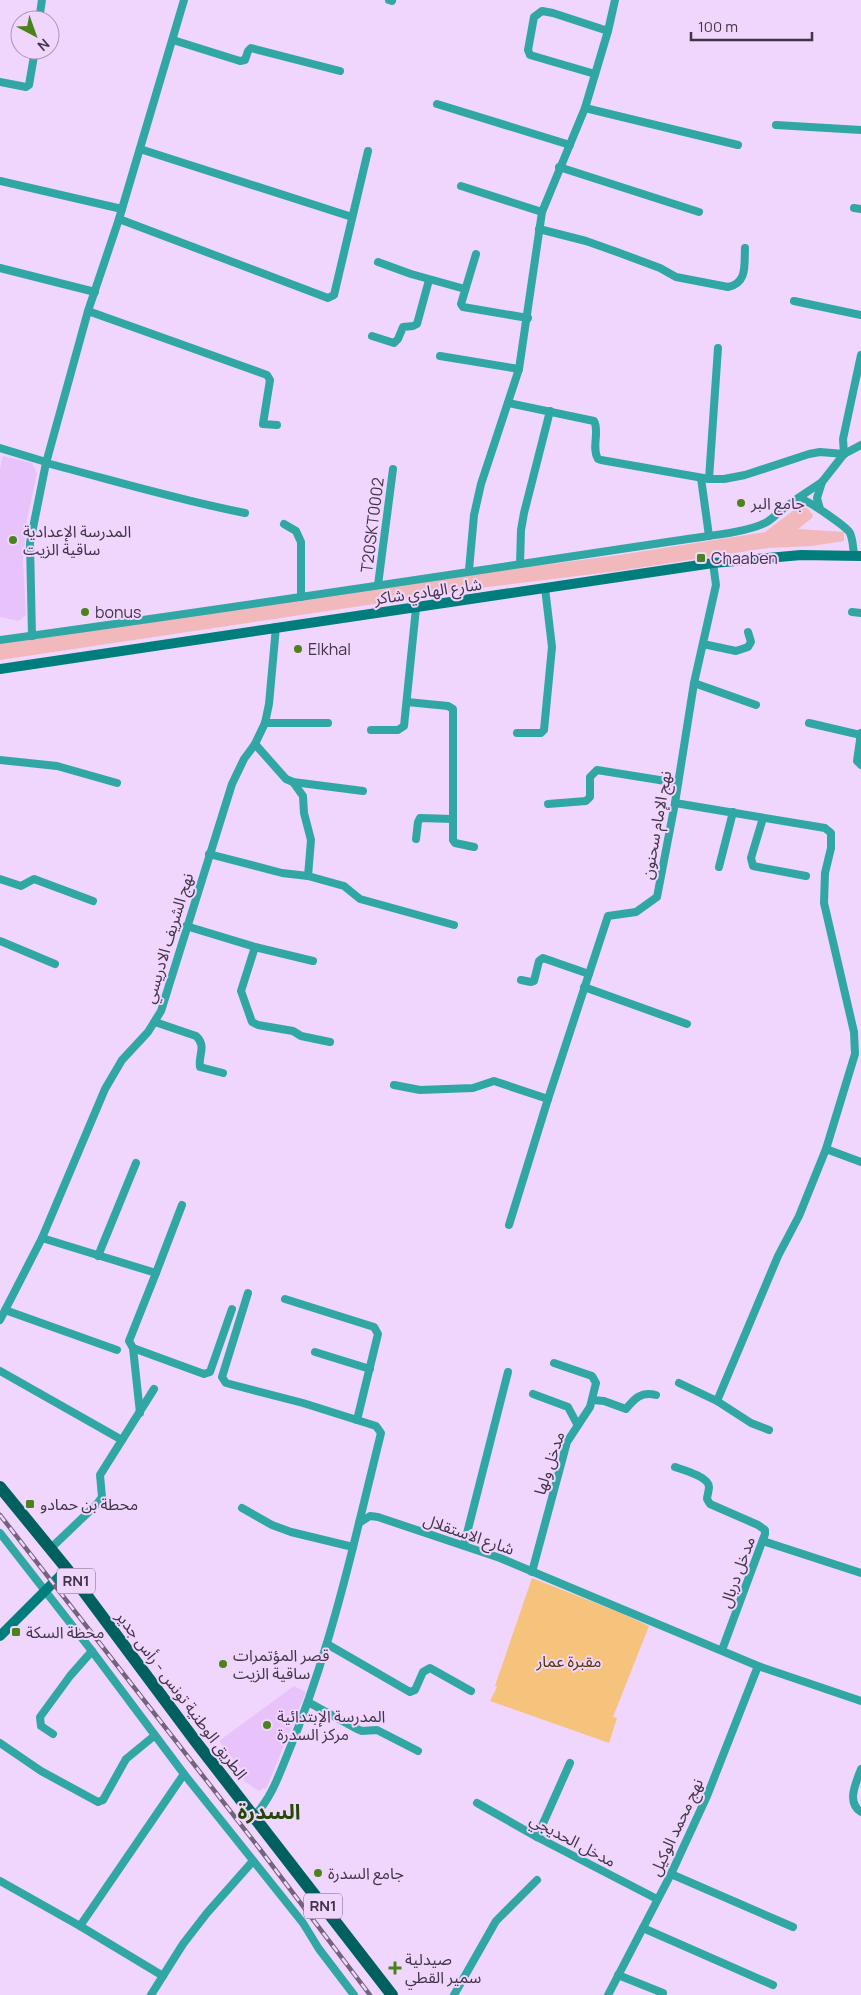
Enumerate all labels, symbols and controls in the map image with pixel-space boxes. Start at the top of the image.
north arrow [10,10,60,60]
scale bar [691,10,812,42]
text: 100 m [698,16,738,37]
text: N [34,35,54,56]
street label: T20SKT0002 [355,476,389,574]
place label: جامع البر [750,492,805,516]
marker: جامع البر [735,497,747,509]
place label: المدرسة الإعدادية ساقية الزيت [23,520,131,560]
marker: المدرسة الإعدادية ساقية الزيت [7,534,19,546]
place label: Chaaben [711,547,778,569]
marker: Chaaben [695,552,707,564]
street label: شارع الهادي شاكر [372,573,483,612]
place label: bonus [95,601,141,623]
marker: bonus [79,606,91,618]
place label: Elkhal [308,638,351,660]
marker: Elkhal [292,643,304,655]
street label: نهج الإمام سحنون [636,769,678,881]
street label: نهج الشريف الادريسي [138,870,200,1006]
street label: مدخل ولها [528,1429,570,1497]
place label: محطة بن حمادو [40,1493,138,1515]
marker: محطة بن حمادو [24,1498,36,1510]
street label: شارع الاستقلال [420,1508,517,1562]
street label: مدخل دربال [714,1533,760,1611]
road number: RN1 [57,1568,95,1594]
street label: الطريق الوطنية تونس - رأس جدير [111,1605,253,1784]
place label: محطة السكة [26,1621,104,1643]
marker: محطة السكة [10,1626,22,1638]
place label: قصر المؤتمرات ساقية الزيت [233,1644,329,1684]
park label: مقبرة عمار [535,1650,602,1672]
marker: قصر المؤتمرات ساقية الزيت [217,1658,229,1670]
place label: المدرسة الإبتدائية مركز السدرة [277,1705,385,1745]
marker: المدرسة الإبتدائية مركز السدرة [261,1719,273,1731]
street label: نهج محمد الوكيل [644,1775,710,1880]
district label: السدرة [238,1797,301,1825]
street label: مدخل الحديجي [525,1808,620,1873]
place label: جامع السدرة [328,1862,404,1886]
marker: جامع السدرة [312,1867,324,1879]
road number: RN1 [304,1894,342,1918]
place label: صيدلية سمير القطي [405,1948,481,1990]
marker: صيدلية سمير القطي [389,1962,401,1974]

